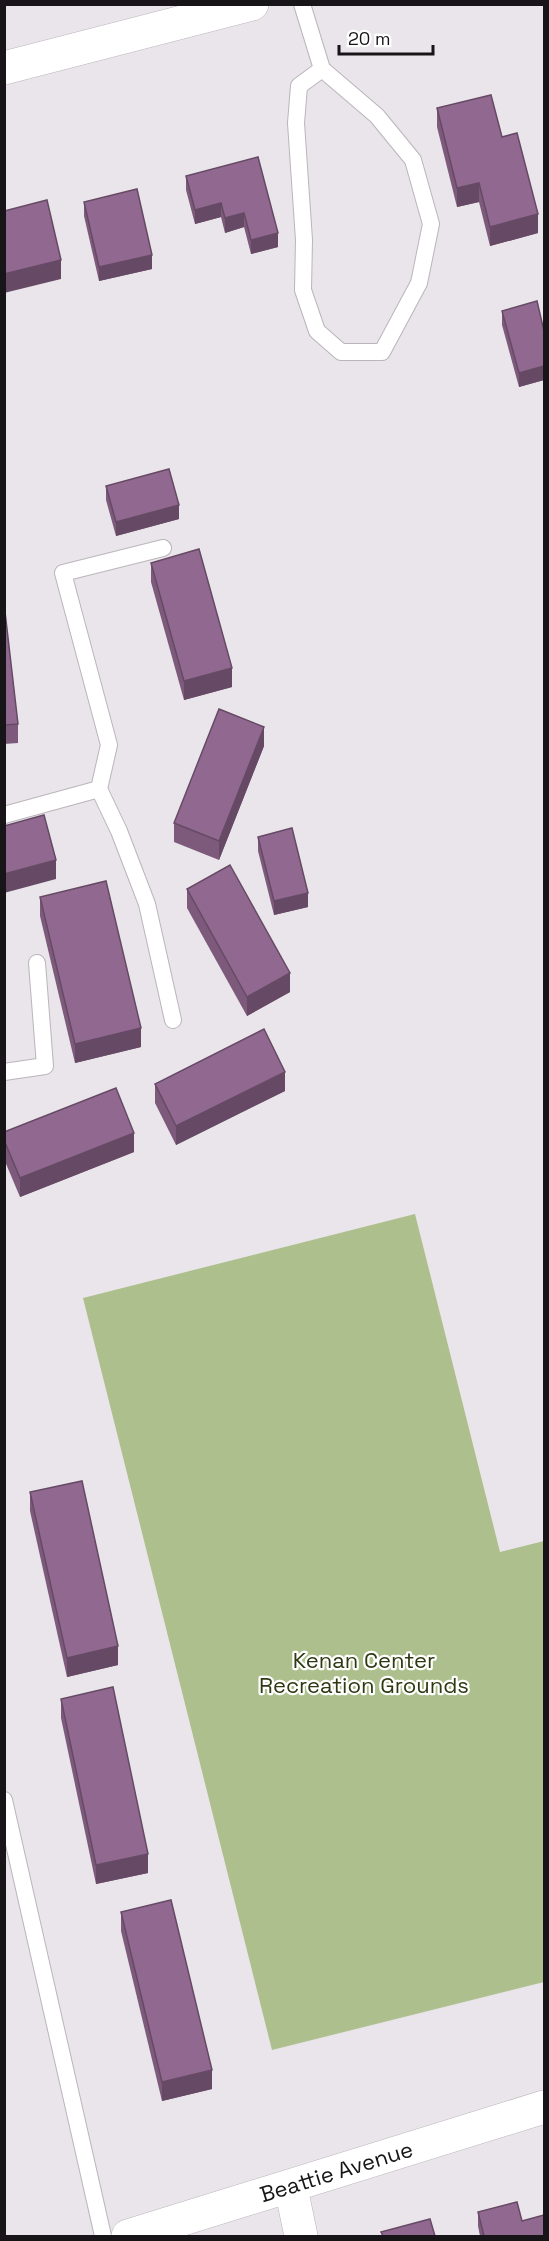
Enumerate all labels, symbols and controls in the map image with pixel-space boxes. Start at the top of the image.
scale bar [339,18,434,56]
text: 20 m [348,27,391,50]
park label: Kenan Center Recreation Grounds [259,1646,469,1699]
street label: Beattie Avenue [256,2135,416,2208]

